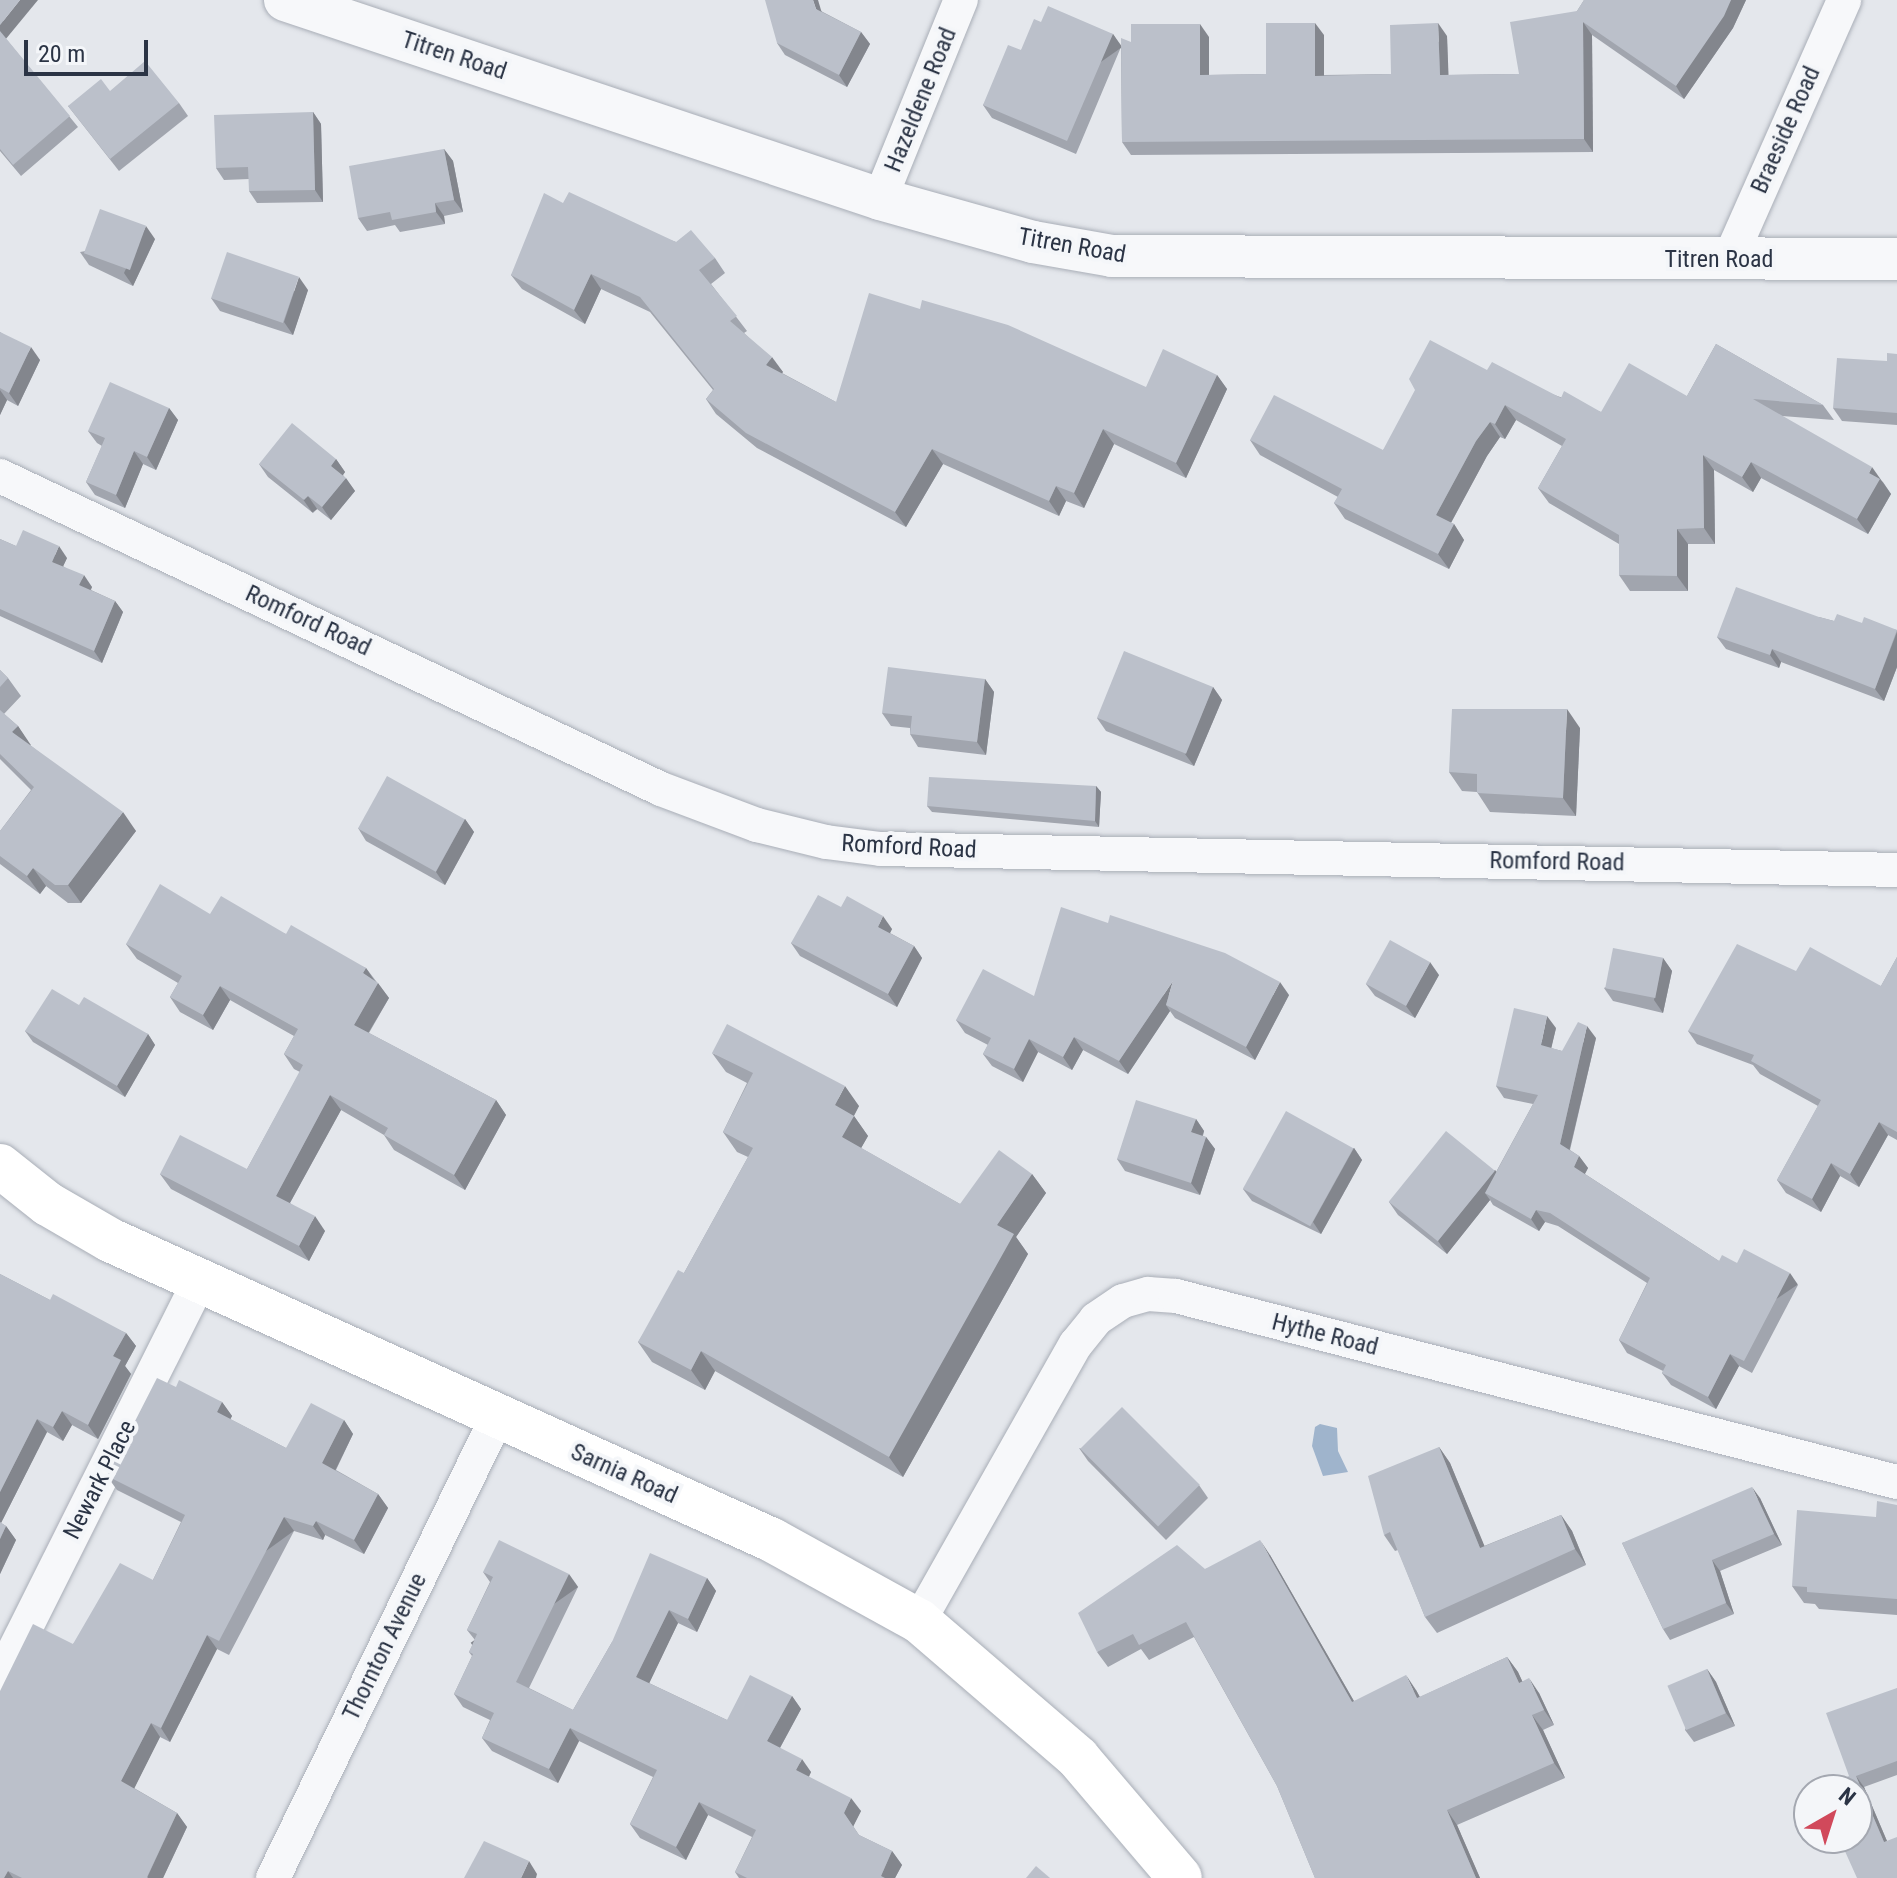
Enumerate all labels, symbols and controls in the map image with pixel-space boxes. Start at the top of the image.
scale bar [28,24,152,74]
street label: Hazeldene Road [879,24,963,176]
street label: Titren Road [398,26,510,86]
text: 20 m [38,40,85,68]
street label: Braeside Road [1745,62,1827,198]
street label: Titren Road [1016,222,1128,270]
street label: Titren Road [1665,246,1773,274]
street label: Romford Road [241,579,375,663]
street label: Romford Road [841,829,977,865]
street label: Romford Road [1489,846,1625,878]
street label: Hythe Road [1269,1308,1381,1362]
street label: Newark Place [58,1416,142,1544]
street label: Sarnia Road [566,1438,682,1510]
street label: Thornton Avenue [337,1569,433,1725]
north arrow [1793,1774,1873,1854]
text: N [1834,1783,1860,1810]

